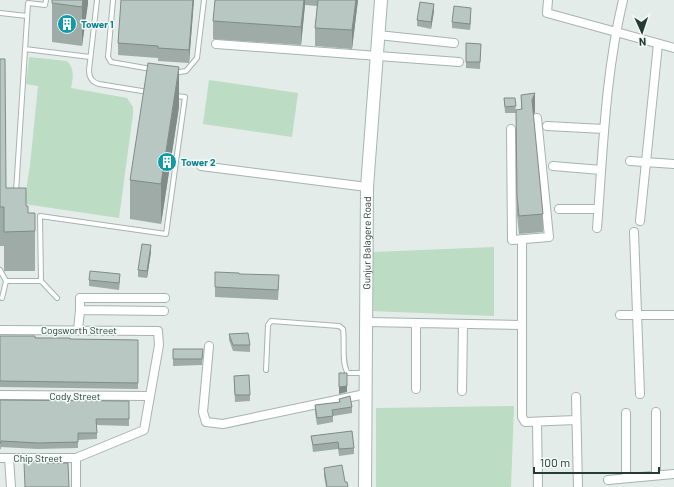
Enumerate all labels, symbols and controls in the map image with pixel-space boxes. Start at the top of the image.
north arrow [622,12,662,52]
building icon: Tower 1 [56,13,78,35]
place label: Tower 1 [81,18,114,30]
text: N [639,36,647,49]
building icon: Tower 2 [156,151,178,173]
place label: Tower 2 [181,156,216,168]
street label: Gunjur Balagere Road [360,196,373,290]
street label: Cogsworth Street [41,324,117,336]
street label: Cody Street [50,390,101,402]
scale bar [534,449,659,475]
street label: Chip Street [14,452,63,464]
text: 100 m [540,455,570,469]

